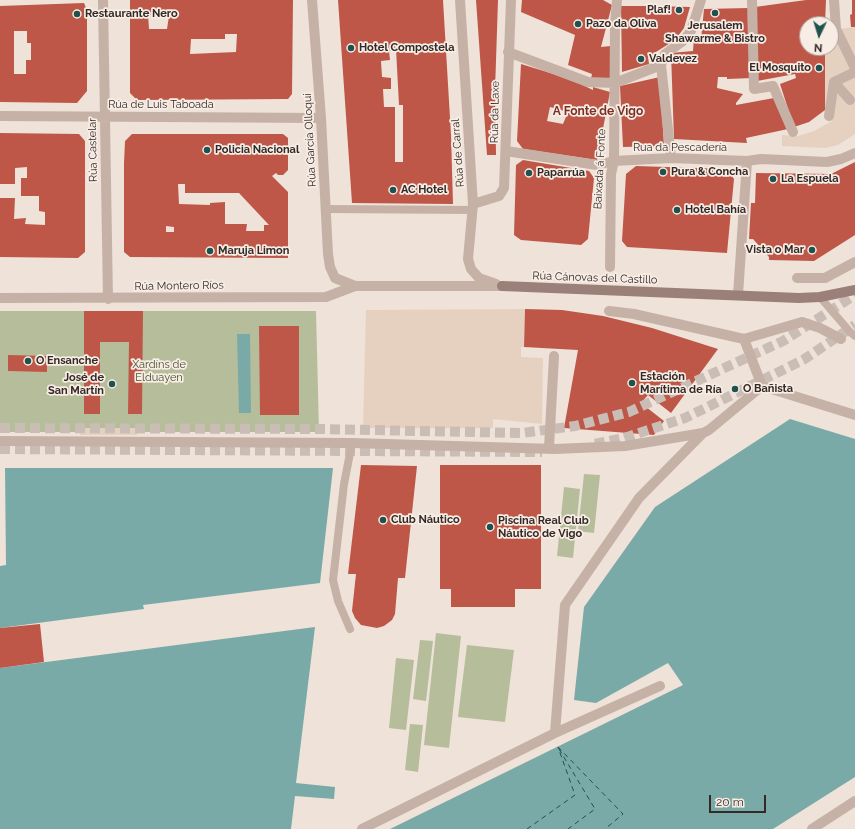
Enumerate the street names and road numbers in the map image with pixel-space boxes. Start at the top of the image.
street label: Rúa da Laxe [488,81,502,143]
street label: Rúa García Olloqui [301,93,319,187]
street label: Rúa de Luis Taboada [108,98,214,112]
street label: Rúa Castelar [86,118,100,182]
street label: Rúa de Carral [449,118,467,188]
street label: Baixada á Fonte [591,128,609,210]
street label: Rua da Pescadería [633,141,727,155]
street label: Rúa Cánovas del Castillo [532,269,658,287]
street label: Rúa Montero Ríos [134,279,224,293]

